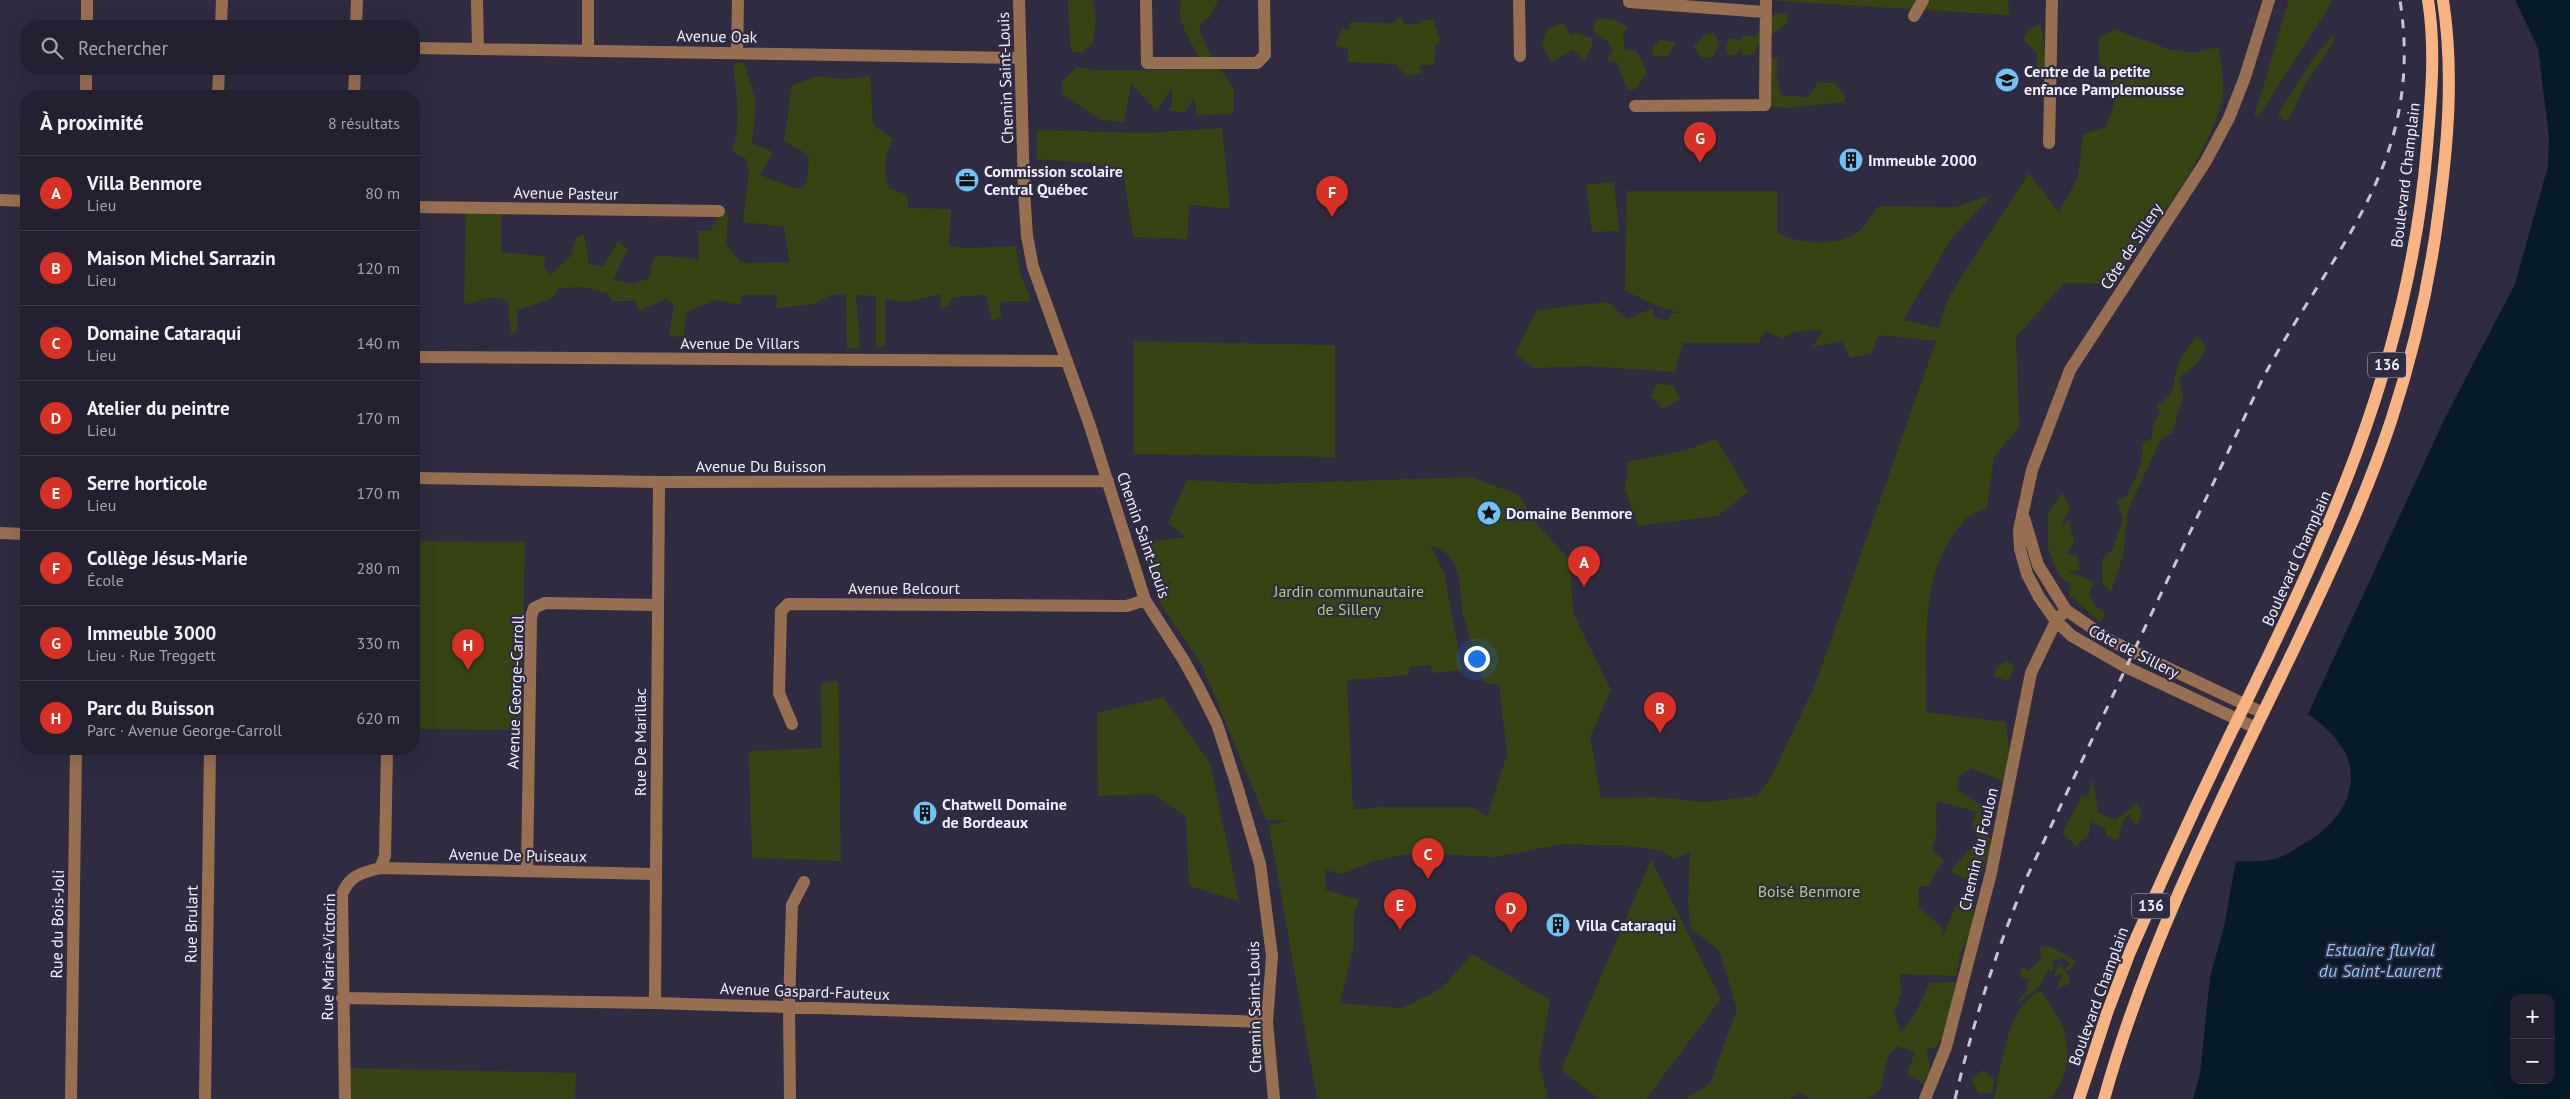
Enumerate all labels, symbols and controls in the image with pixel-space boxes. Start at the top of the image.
street label: Chemin Saint-Louis [993,11,1017,144]
search box [20,20,420,75]
street label: Avenue Oak [676,25,758,47]
icon: search [38,34,66,62]
text: Rechercher [78,36,168,60]
place label: Centre de la petite enfance Pamplemousse [2024,61,2184,99]
school or university icon: Centre de la petite enfance Pamplemousse [1994,67,2020,93]
street label: Boulevard Champlain [2386,101,2424,249]
text: À proximité [40,109,144,136]
text: 8 résultats [328,113,400,133]
pin: G [1684,122,1716,163]
building icon: Immeuble 2000 [1838,147,1864,173]
place label: Immeuble 2000 [1868,150,1977,170]
place label: Commission scolaire Central Québec [984,161,1123,199]
office icon: Commission scolaire Central Québec [954,167,980,193]
text: Villa Benmore [87,171,202,195]
pin: F [1316,176,1348,217]
street label: Avenue Pasteur [513,182,619,204]
text: A [51,183,61,203]
text: 80 m [365,183,400,203]
text: Lieu [87,195,116,215]
street label: Côte de Sillery [2096,199,2167,293]
text: Maison Michel Sarrazin [87,246,275,270]
text: B [51,258,61,278]
text: 120 m [357,258,400,278]
text: Lieu [87,270,116,290]
text: Domaine Cataraqui [87,321,241,345]
text: C [52,333,60,353]
text: 140 m [357,333,400,353]
street label: Avenue De Villars [680,333,800,353]
text: Lieu [87,345,116,365]
road number: 136 [2368,352,2406,378]
text: Atelier du peintre [87,396,230,420]
text: D [51,408,61,428]
text: 170 m [357,408,400,428]
text: Lieu [87,420,116,440]
street label: Avenue Du Buisson [696,456,826,476]
street label: Chemin Saint-Louis [1113,469,1175,601]
text: Serre horticole [87,471,207,495]
text: E [52,483,60,503]
text: 170 m [357,483,400,503]
street label: Boulevard Champlain [2257,487,2335,629]
text: Lieu [87,495,116,515]
place icon: Domaine Benmore [1476,500,1502,526]
place label: Domaine Benmore [1506,503,1632,523]
text: Collège Jésus-Marie [87,546,248,570]
pin: A [1568,546,1600,587]
text: F [52,558,60,578]
text: 280 m [357,558,400,578]
text: École [87,570,124,590]
street label: Avenue Belcourt [848,578,960,598]
park label: Jardin communautaire de Sillery [1273,581,1424,619]
street label: Avenue George-Carroll [502,614,528,769]
street label: Côte de Sillery [2085,620,2183,683]
text: Immeuble 3000 [87,621,216,645]
pin: H [452,629,484,670]
text: G [51,633,61,653]
text: 330 m [357,633,400,653]
text: Lieu · Rue Treggett [87,645,216,665]
your location [1464,646,1490,672]
street label: Rue De Marillac [630,688,650,796]
pin: B [1644,692,1676,733]
text: Parc du Buisson [87,696,214,720]
text: H [51,708,61,728]
text: 620 m [357,708,400,728]
text: Parc · Avenue George-Carroll [87,720,282,740]
street label: Chemin du Foulon [1954,786,2002,912]
place label: Chatwell Domaine de Bordeaux [942,794,1067,832]
building icon: Chatwell Domaine de Bordeaux [912,800,938,826]
pin: C [1412,838,1444,879]
street label: Avenue De Puiseaux [449,844,587,866]
street label: Rue du Bois-Joli [46,869,68,979]
park label: Boisé Benmore [1758,881,1860,901]
street label: Rue Brulart [180,884,202,963]
pin: E [1384,889,1416,930]
pin: D [1495,892,1527,933]
street label: Rue Marie-Victorin [317,893,339,1021]
road number: 136 [2132,894,2170,918]
building icon: Villa Cataraqui [1545,912,1571,938]
place label: Villa Cataraqui [1575,915,1676,935]
street label: Boulevard Champlain [2064,924,2132,1068]
water label: Estuaire fluvial du Saint-Laurent [2319,938,2443,982]
street label: Chemin Saint-Louis [1243,941,1265,1073]
street label: Avenue Gaspard-Fauteux [720,978,890,1004]
map controls [2510,994,2555,1084]
button: + [2510,994,2555,1039]
button: − [2510,1039,2555,1084]

